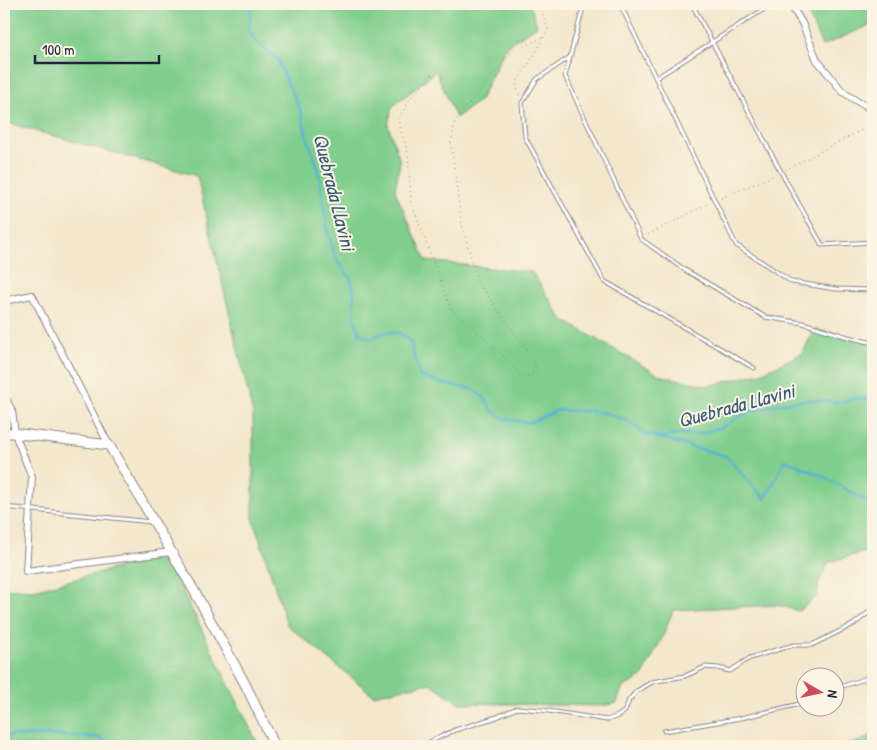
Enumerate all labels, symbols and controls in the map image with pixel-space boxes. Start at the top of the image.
scale bar [35,32,159,64]
text: 100 m [42,39,75,60]
water label: Quebrada Llavini [307,131,363,256]
water label: Quebrada Llavini [675,376,800,434]
north arrow [794,668,844,718]
text: N [823,689,843,700]

